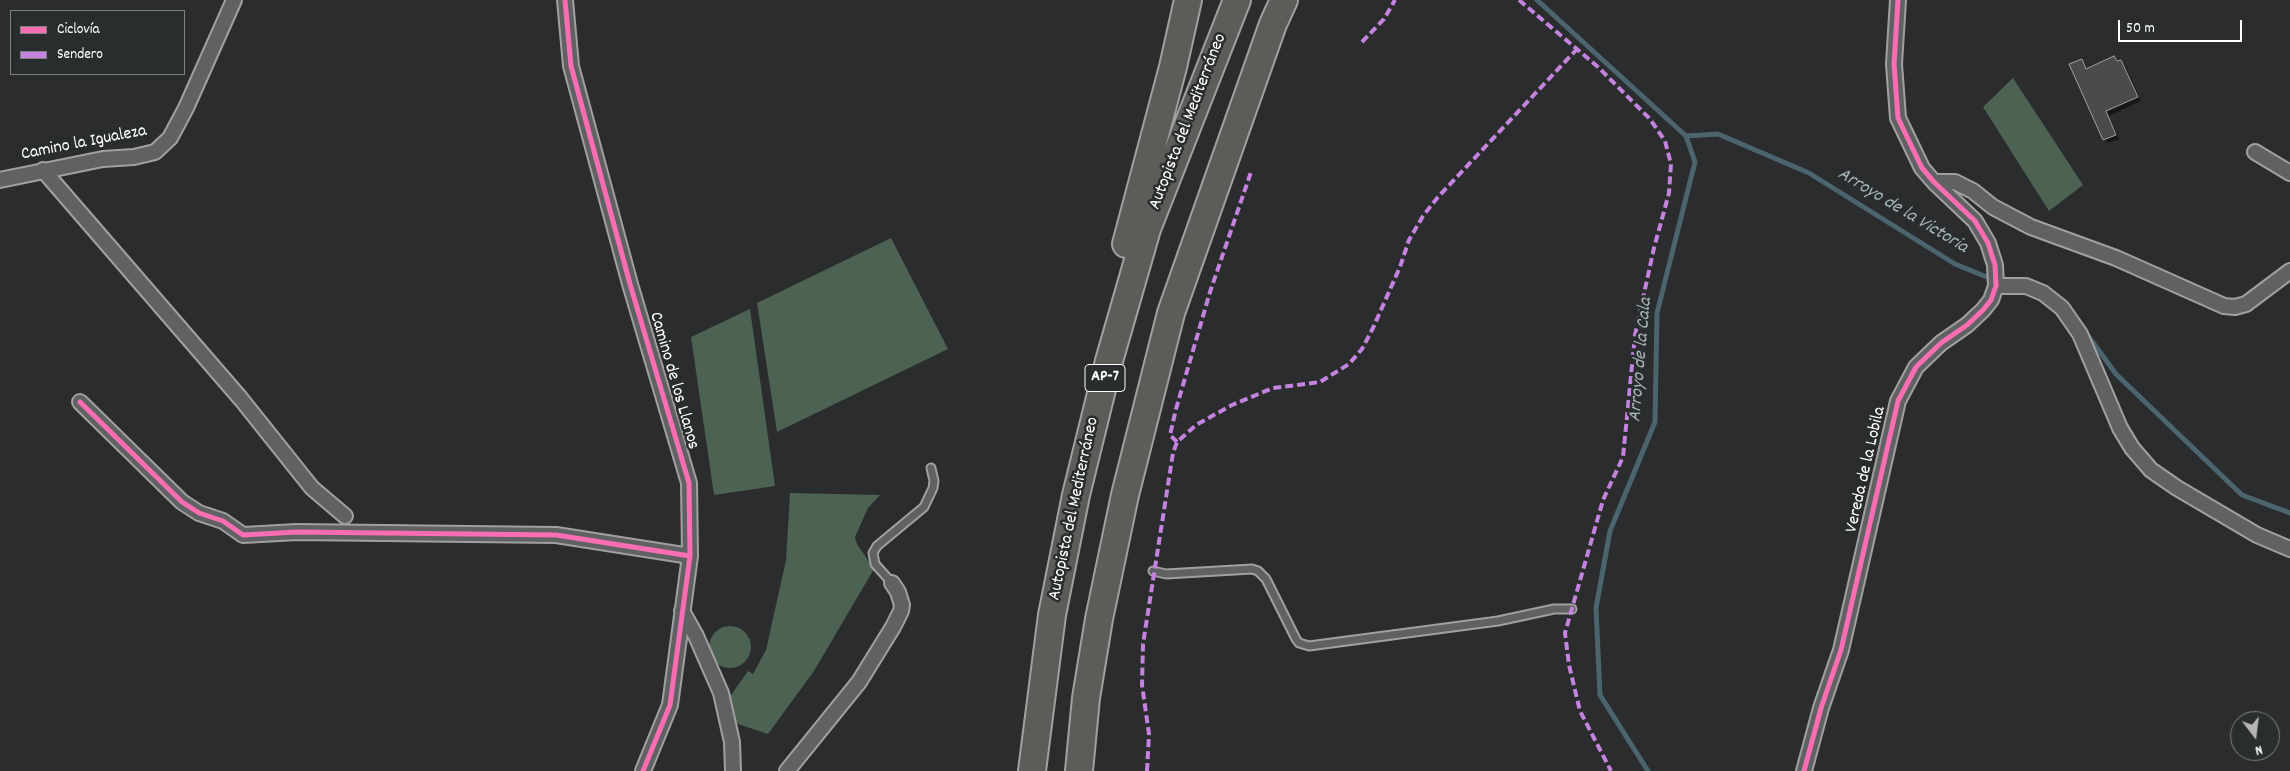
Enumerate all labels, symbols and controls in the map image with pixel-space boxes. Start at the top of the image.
legend [10,10,185,75]
scale bar [2120,10,2244,42]
text: 50 m [2126,18,2155,40]
text: Ciclovía [57,19,99,41]
street label: Autopista del Mediterráneo [1145,31,1233,213]
text: Sendero [57,44,103,66]
street label: Camino la Igualeza [19,121,149,167]
water label: Arroyo de la Victoria [1833,164,1971,260]
water label: Arroyo de la Cala [1625,297,1659,423]
street label: Camino de los Llanos [643,310,703,452]
road number: AP-7 [1085,364,1125,392]
street label: Vereda de la Lobila [1842,405,1892,535]
street label: Autopista del Mediterráneo [1045,415,1105,603]
north arrow [2230,711,2280,761]
text: N [2253,739,2265,760]

